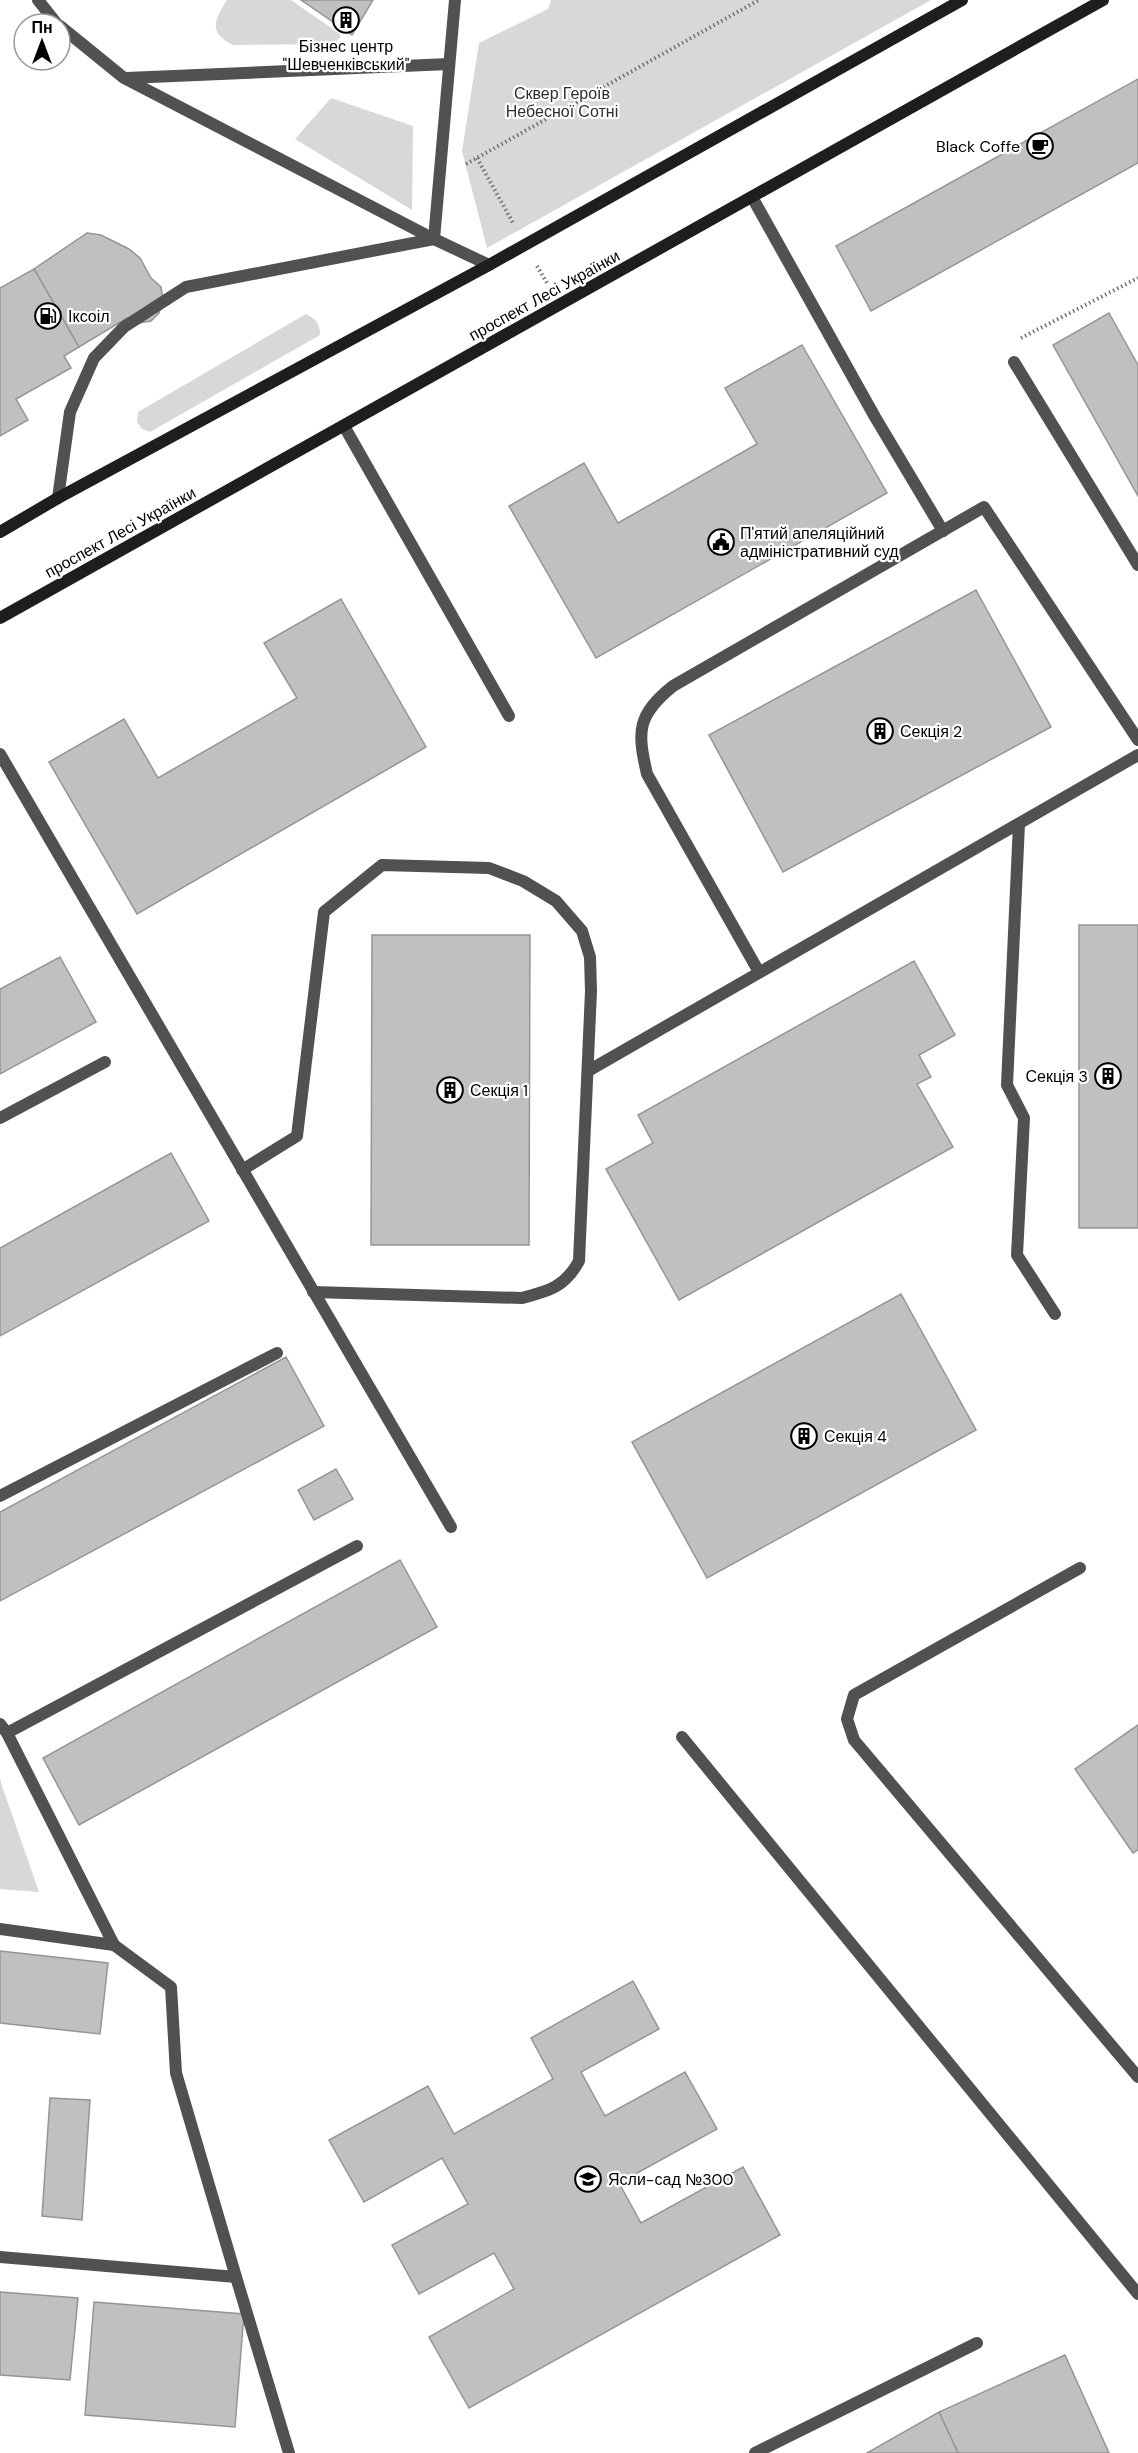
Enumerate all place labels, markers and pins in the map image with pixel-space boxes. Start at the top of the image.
building icon: Бізнес центр "Шевченківський" [331,5,361,35]
place label: Бізнес центр "Шевченківський" [283,36,410,75]
cafe icon: Black Coffe [1025,131,1055,161]
place label: Black Coffe [936,136,1020,157]
fuel station icon: Іксоіл [33,301,63,331]
place label: Іксоіл [68,306,110,327]
place label: П'ятий апеляційний адміністративний суд [740,523,899,562]
public building icon: П'ятий апеляційний адміністративний суд [706,527,736,557]
building icon: Секція 2 [865,716,895,746]
place label: Секція 2 [900,721,962,742]
building icon: Секція 3 [1093,1061,1123,1091]
place label: Секція 3 [1025,1066,1088,1087]
building icon: Секція 1 [435,1075,465,1105]
place label: Секція 1 [470,1080,528,1101]
building icon: Секція 4 [789,1421,819,1451]
place label: Секція 4 [824,1426,887,1447]
school or university icon: Ясли-сад №300 [573,2164,603,2194]
place label: Ясли-сад №300 [608,2169,734,2190]

